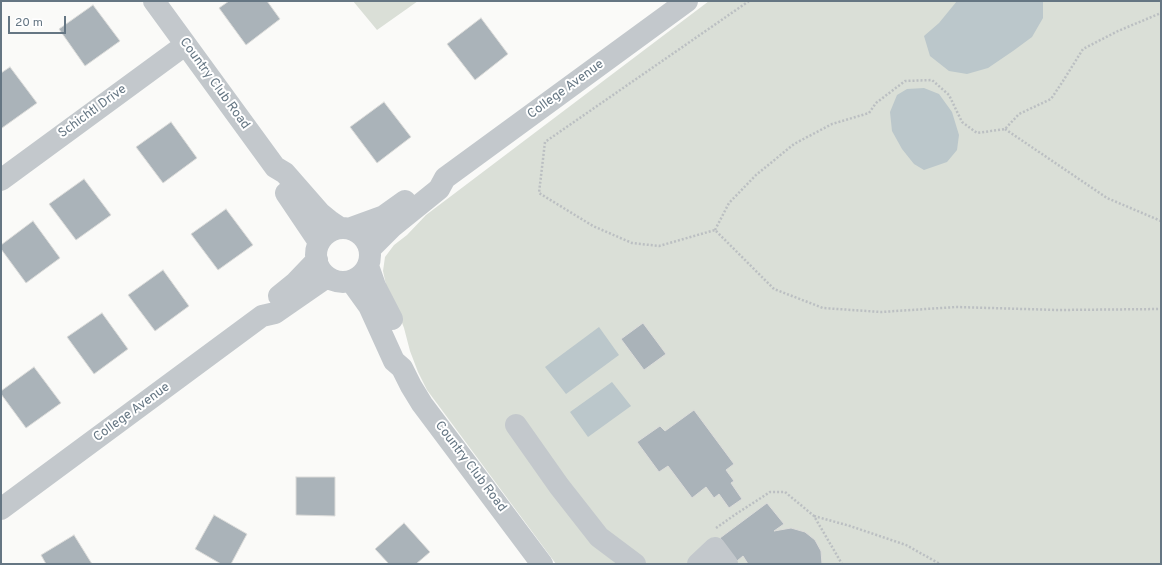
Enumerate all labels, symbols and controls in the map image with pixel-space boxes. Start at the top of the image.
scale bar [10,8,68,34]
text: 20 m [15,15,43,31]
street label: Country Club Road [176,35,252,133]
street label: College Avenue [525,57,607,123]
street label: Schichtl Drive [56,82,130,142]
street label: College Avenue [91,380,173,446]
street label: Country Club Road [431,419,509,515]

